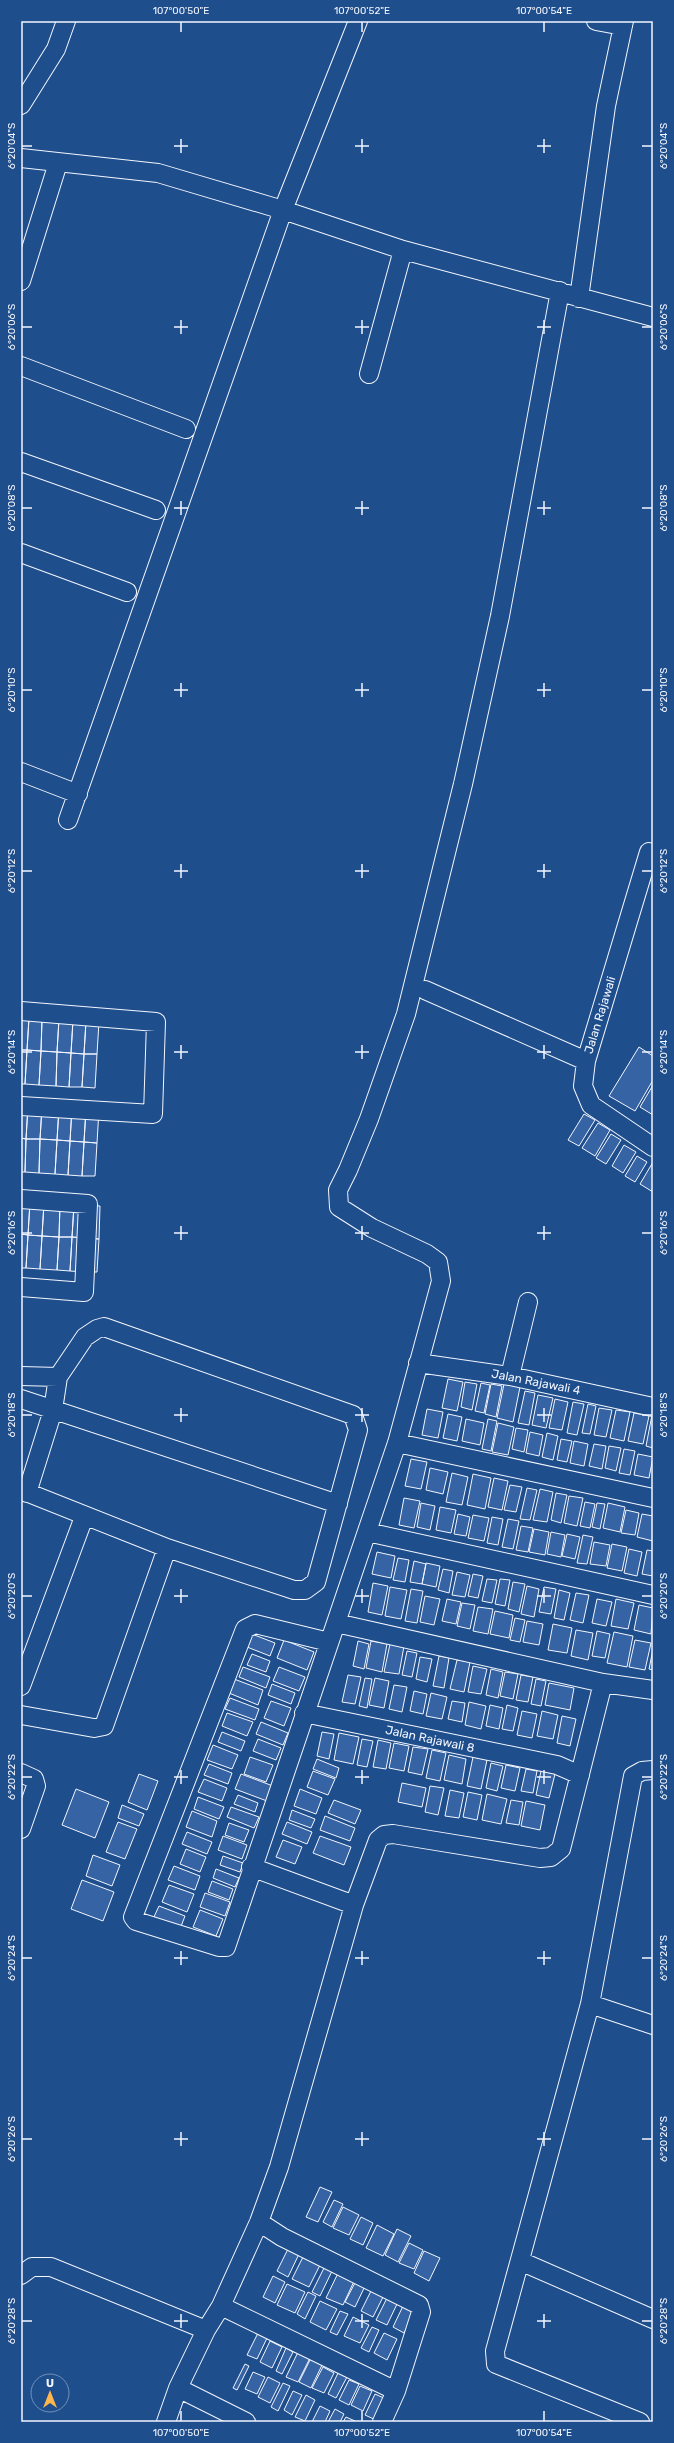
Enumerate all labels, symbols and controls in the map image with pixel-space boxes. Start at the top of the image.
text: 107°00'50"E [153,5,209,17]
text: 107°00'52"E [334,5,390,17]
text: 107°00'54"E [516,5,572,17]
text: 6°20'04"S [6,123,18,169]
text: 6°20'04"S [658,123,670,169]
text: 6°20'06"S [6,304,18,350]
text: 6°20'06"S [658,304,670,350]
text: 6°20'08"S [6,485,18,531]
text: 6°20'08"S [658,485,670,531]
text: 6°20'10"S [6,668,18,712]
text: 6°20'10"S [658,668,670,712]
text: 6°20'12"S [6,849,18,893]
text: 6°20'12"S [658,849,670,893]
street label: Jalan Rajawali [582,975,618,1055]
text: 6°20'14"S [6,1030,18,1074]
text: 6°20'14"S [658,1030,670,1074]
text: 6°20'16"S [6,1211,18,1255]
text: 6°20'16"S [658,1211,670,1255]
street label: Jalan Rajawali 4 [490,1366,582,1398]
text: 6°20'18"S [6,1393,18,1437]
text: 6°20'18"S [658,1393,670,1437]
text: 6°20'20"S [6,1573,18,1619]
text: 6°20'20"S [658,1573,670,1619]
street label: Jalan Rajawali 8 [384,1723,476,1755]
text: 6°20'22"S [6,1754,18,1800]
text: 6°20'22"S [658,1754,670,1800]
text: 6°20'24"S [6,1935,18,1981]
text: 6°20'24"S [658,1935,670,1981]
text: 6°20'26"S [6,2116,18,2162]
text: 6°20'26"S [658,2116,670,2162]
text: 6°20'28"S [6,2298,18,2344]
text: 6°20'28"S [658,2298,670,2344]
north arrow [30,2373,70,2413]
text: U [46,2377,54,2390]
text: 107°00'50"E [153,2427,209,2439]
text: 107°00'52"E [334,2427,390,2439]
text: 107°00'54"E [516,2427,572,2439]

